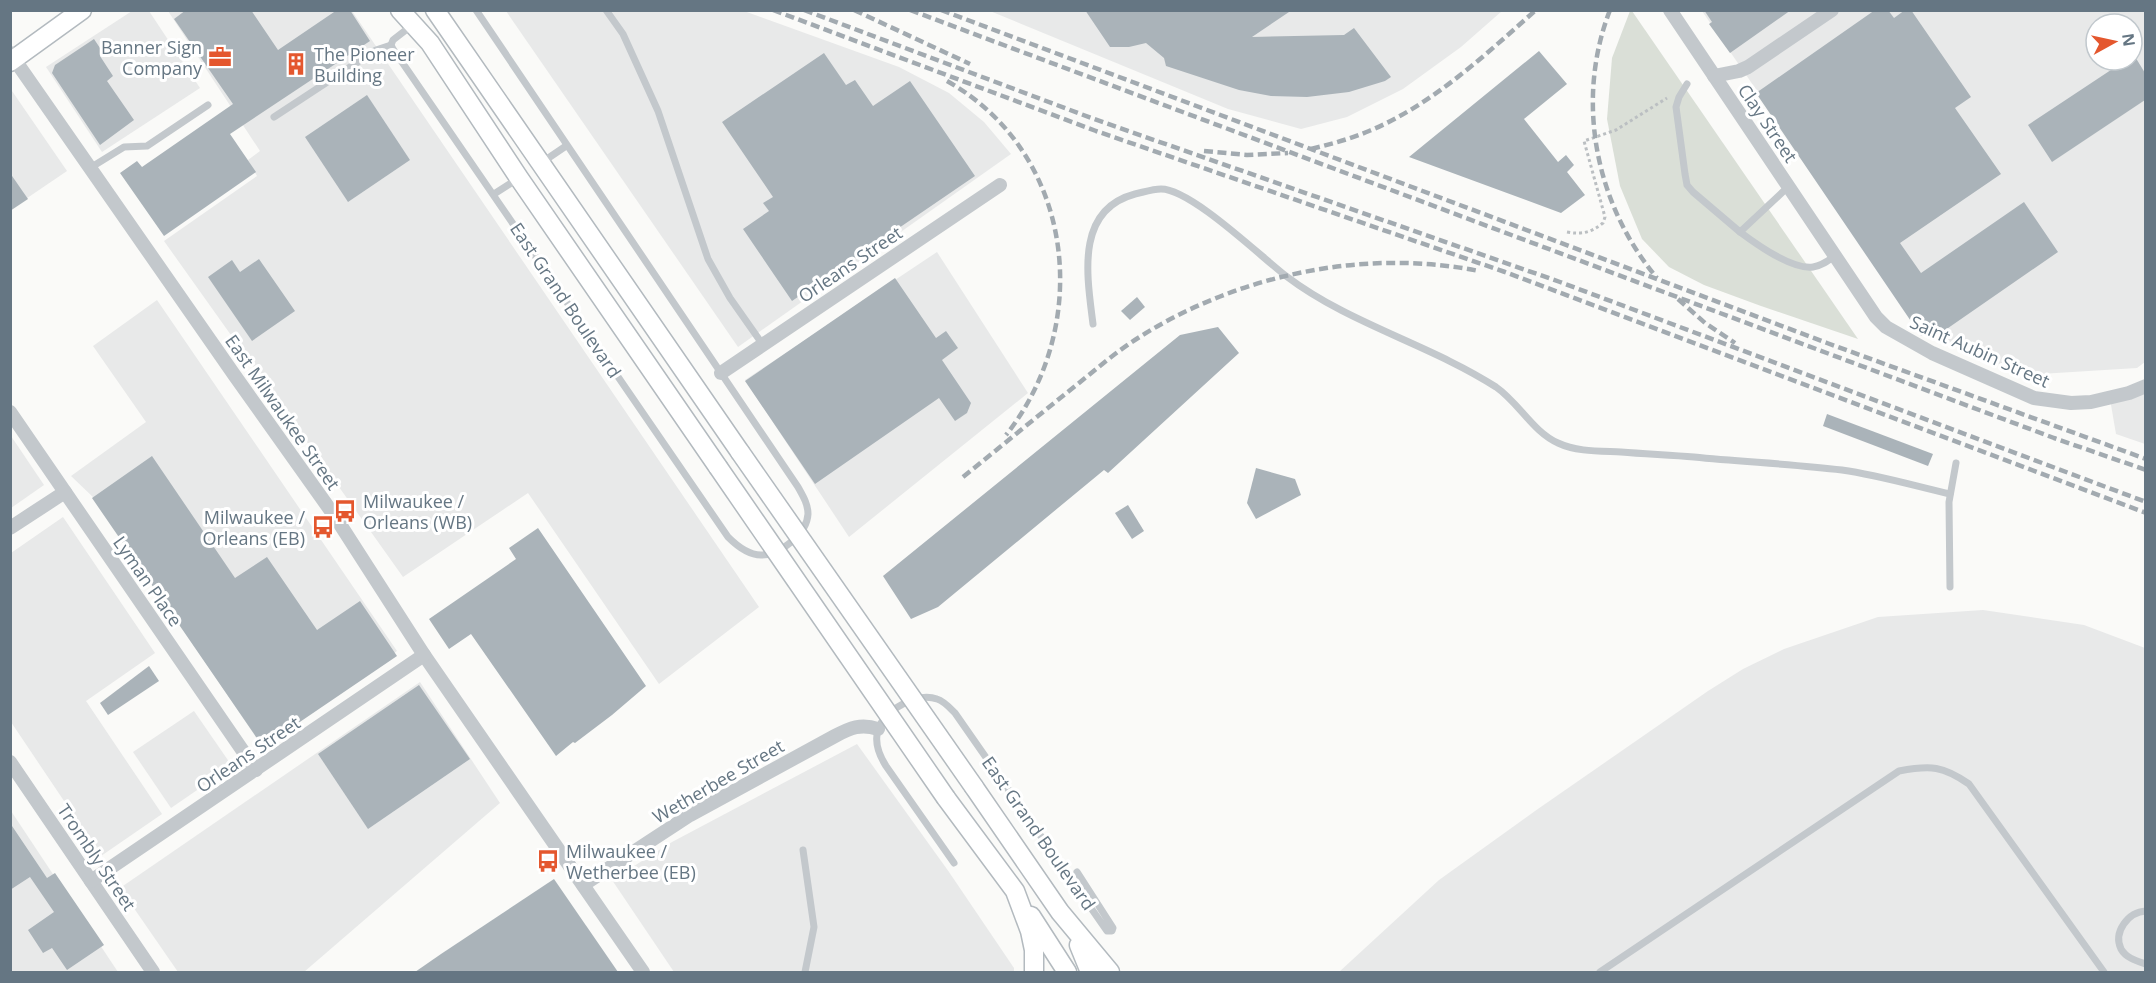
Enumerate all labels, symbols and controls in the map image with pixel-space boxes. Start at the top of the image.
north arrow [2084,12,2144,72]
text: N [2117,32,2141,48]
place label: Banner Sign Company [101,35,203,80]
place label: The Pioneer Building [314,42,415,87]
office icon: Banner Sign Company [207,44,233,70]
building icon: The Pioneer Building [283,51,309,77]
street label: Clay Street [1733,79,1803,167]
street label: East Grand Boulevard [505,218,627,382]
street label: Orleans Street [793,220,907,308]
street label: Saint Aubin Street [1906,309,2054,393]
street label: East Milwaukee Street [220,330,346,494]
place label: Milwaukee / Orleans (WB) [363,489,472,534]
bus stop icon: Milwaukee / Orleans (WB) [332,498,358,524]
place label: Milwaukee / Orleans (EB) [202,505,305,550]
bus stop icon: Milwaukee / Orleans (EB) [310,514,336,540]
street label: Lyman Place [108,531,188,631]
street label: Orleans Street [191,710,305,798]
street label: Wetherbee Street [648,734,788,828]
street label: East Grand Boulevard [977,751,1101,915]
street label: Trombly Street [52,799,142,915]
place label: Milwaukee / Wetherbee (EB) [566,839,696,884]
bus stop icon: Milwaukee / Wetherbee (EB) [535,848,561,874]

